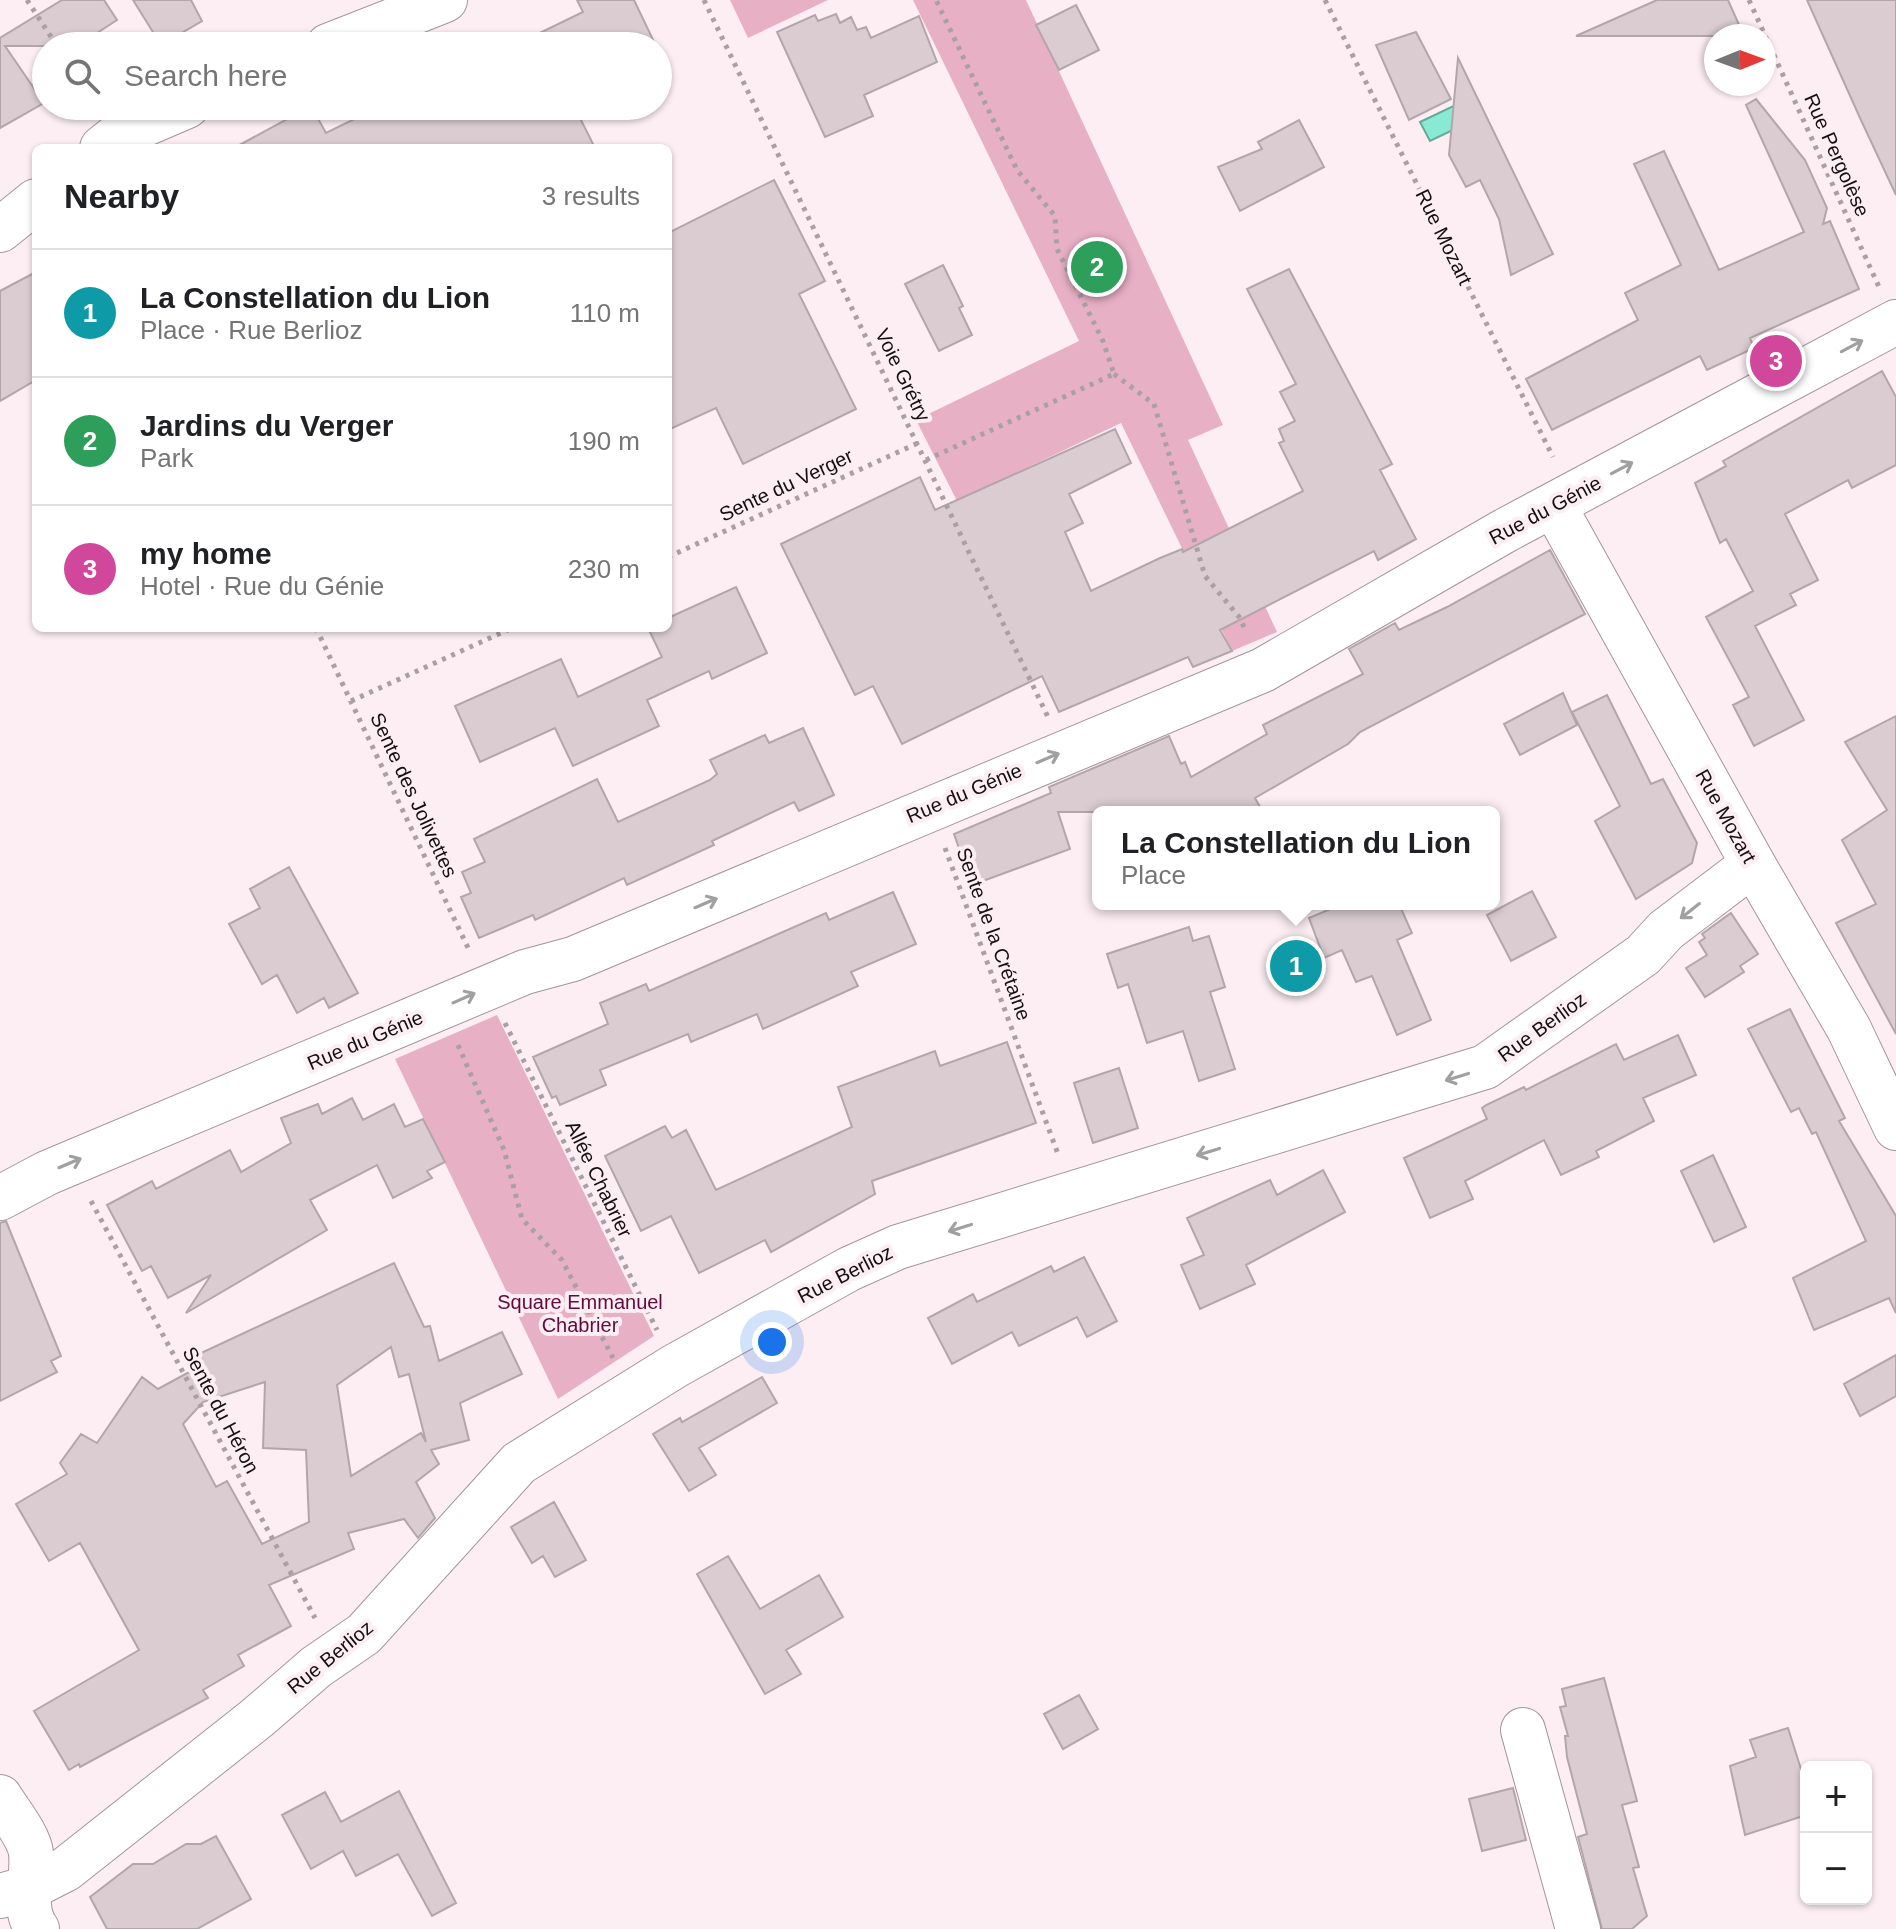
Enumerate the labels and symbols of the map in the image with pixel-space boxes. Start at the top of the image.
north arrow [1704,24,1776,96]
street label: Rue Pergolèse [1800,90,1874,220]
street label: Rue Mozart [1411,186,1477,289]
pin: 2 [1071,237,1123,297]
street label: Voie Grétry [871,325,935,425]
pin: 3 [1750,331,1802,391]
one-way arrow [1839,338,1863,353]
street label: Sente du Verger [716,444,856,526]
one-way arrow [1610,460,1633,476]
street label: Rue du Génie [1485,471,1605,549]
street label: Sente des Jolivettes [366,709,462,881]
one-way arrow [1035,749,1060,764]
street label: Rue du Génie [903,759,1025,827]
street label: Rue Mozart [1691,765,1761,867]
street label: Sente de la Crétaine [952,845,1036,1023]
one-way arrow [693,894,718,909]
one-way arrow [1680,902,1701,920]
pin: 1 [1270,936,1322,996]
street label: Rue Berlioz [1494,988,1590,1066]
one-way arrow [452,990,476,1005]
street label: Rue du Génie [304,1006,426,1074]
one-way arrow [1445,1070,1470,1085]
street label: Allée Chabrier [561,1117,637,1241]
one-way arrow [1196,1145,1222,1160]
one-way arrow [57,1155,82,1170]
one-way arrow [947,1221,973,1236]
street label: Rue Berlioz [794,1241,896,1307]
park label: Square Emmanuel Chabrier [497,1291,663,1336]
your location [752,1322,792,1362]
street label: Sente du Héron [178,1343,264,1477]
street label: Rue Berlioz [283,1616,377,1698]

